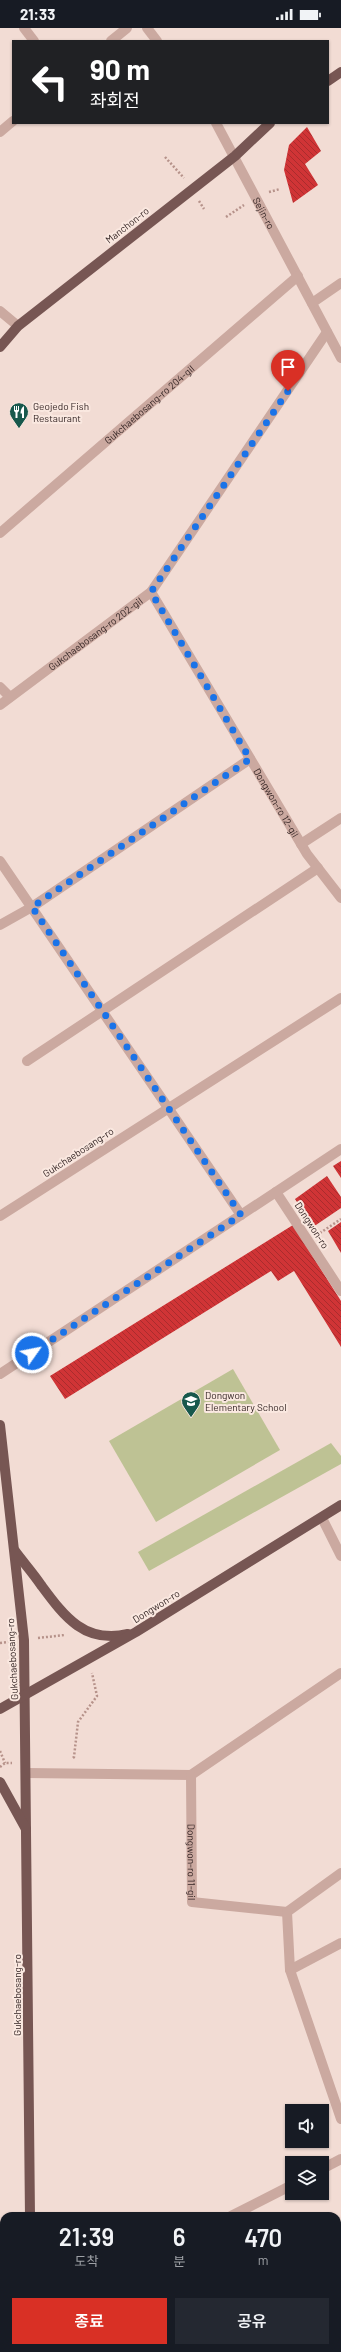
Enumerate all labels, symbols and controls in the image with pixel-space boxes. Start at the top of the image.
text: 21:33 [20,5,55,23]
text: 90 m [90,52,150,86]
icon: left [24,56,76,108]
text: 좌회전 [90,89,140,111]
street label: Sejin-ro [250,195,277,231]
street label: Manchon-ro [103,204,151,246]
pin [271,350,305,391]
icon: arrive [277,356,299,378]
street label: Gukchaebosang-ro 204-gil [102,362,197,446]
place label: Geojedo Fish Restaurant [33,400,89,424]
restaurant icon: Geojedo Fish Restaurant [8,401,30,429]
street label: Gukchaebosang-ro 202-gil [46,595,145,673]
street label: Dongwon-ro 12-gil [251,766,302,839]
street label: Gukchaebosang-ro [40,1125,116,1179]
street label: Dongwon-ro [292,1199,332,1251]
position arrow [11,1332,53,1374]
place label: Dongwon Elementary School [205,1389,286,1413]
school or university icon: Dongwon Elementary School [180,1390,202,1418]
street label: Dongwon-ro [130,1587,182,1625]
street label: Gukchaebosang-ro [4,1618,20,1700]
street label: Dongwon-ro 11-gil [185,1824,198,1900]
street label: Gukchaebosang-ro [11,1954,23,2036]
map controls [285,2104,329,2200]
button: sound [285,2104,329,2148]
button: layers [285,2156,329,2200]
text: 21:39 [59,2222,114,2251]
text: 6 [173,2222,186,2251]
text: 470 [244,2223,282,2252]
text: m [258,2252,269,2268]
text: 도착 [74,2253,98,2269]
text: 분 [173,2253,185,2269]
button: 종료 [12,2298,167,2344]
button: 공유 [175,2298,329,2344]

